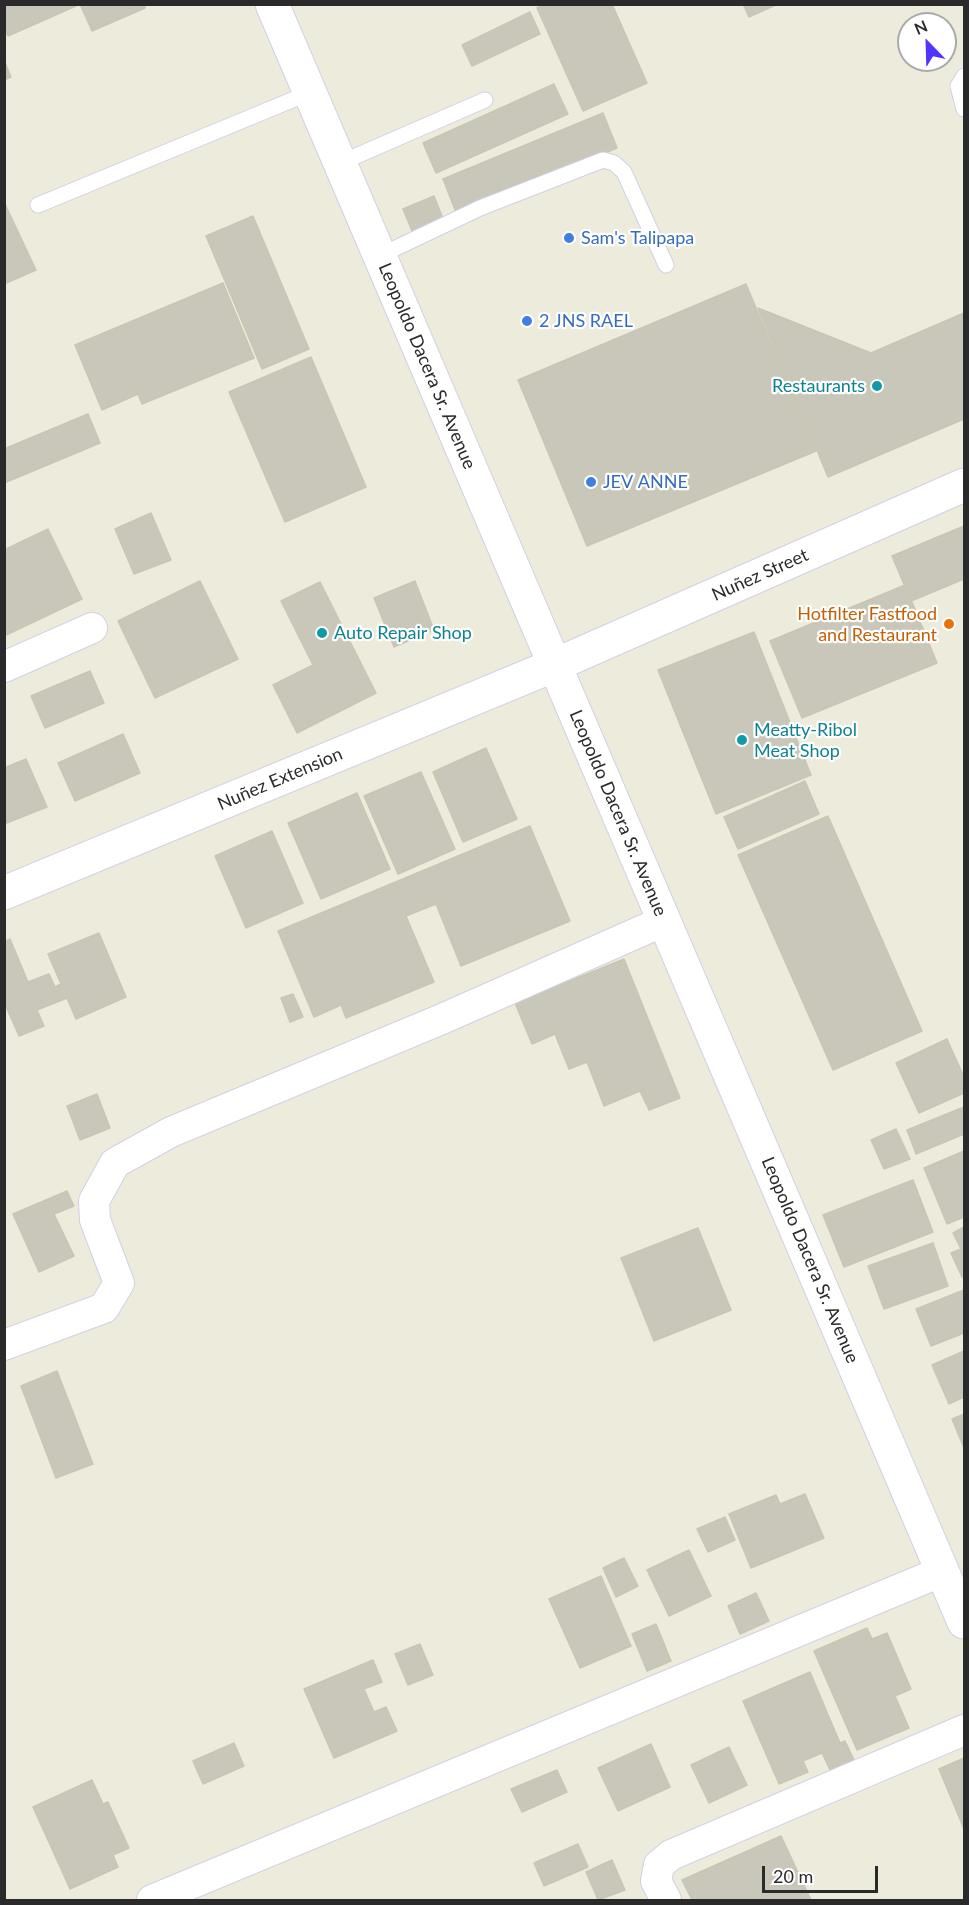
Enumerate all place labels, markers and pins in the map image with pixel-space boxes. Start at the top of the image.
place label: Sam's Talipapa [581,227,694,249]
marker: Sam's Talipapa [562,231,576,245]
place label: 2 JNS RAEL [539,310,633,332]
marker: 2 JNS RAEL [520,314,534,328]
place label: Restaurants [772,375,865,397]
marker: Restaurants [870,379,884,393]
place label: JEV ANNE [603,471,688,493]
marker: JEV ANNE [584,475,598,489]
place label: Hotfilter Fastfood and Restaurant [797,603,937,646]
marker: Hotfilter Fastfood and Restaurant [942,617,956,631]
place label: Auto Repair Shop [334,622,472,644]
marker: Auto Repair Shop [315,626,329,640]
place label: Meatty-Ribol Meat Shop [754,719,857,762]
marker: Meatty-Ribol Meat Shop [735,733,749,747]

